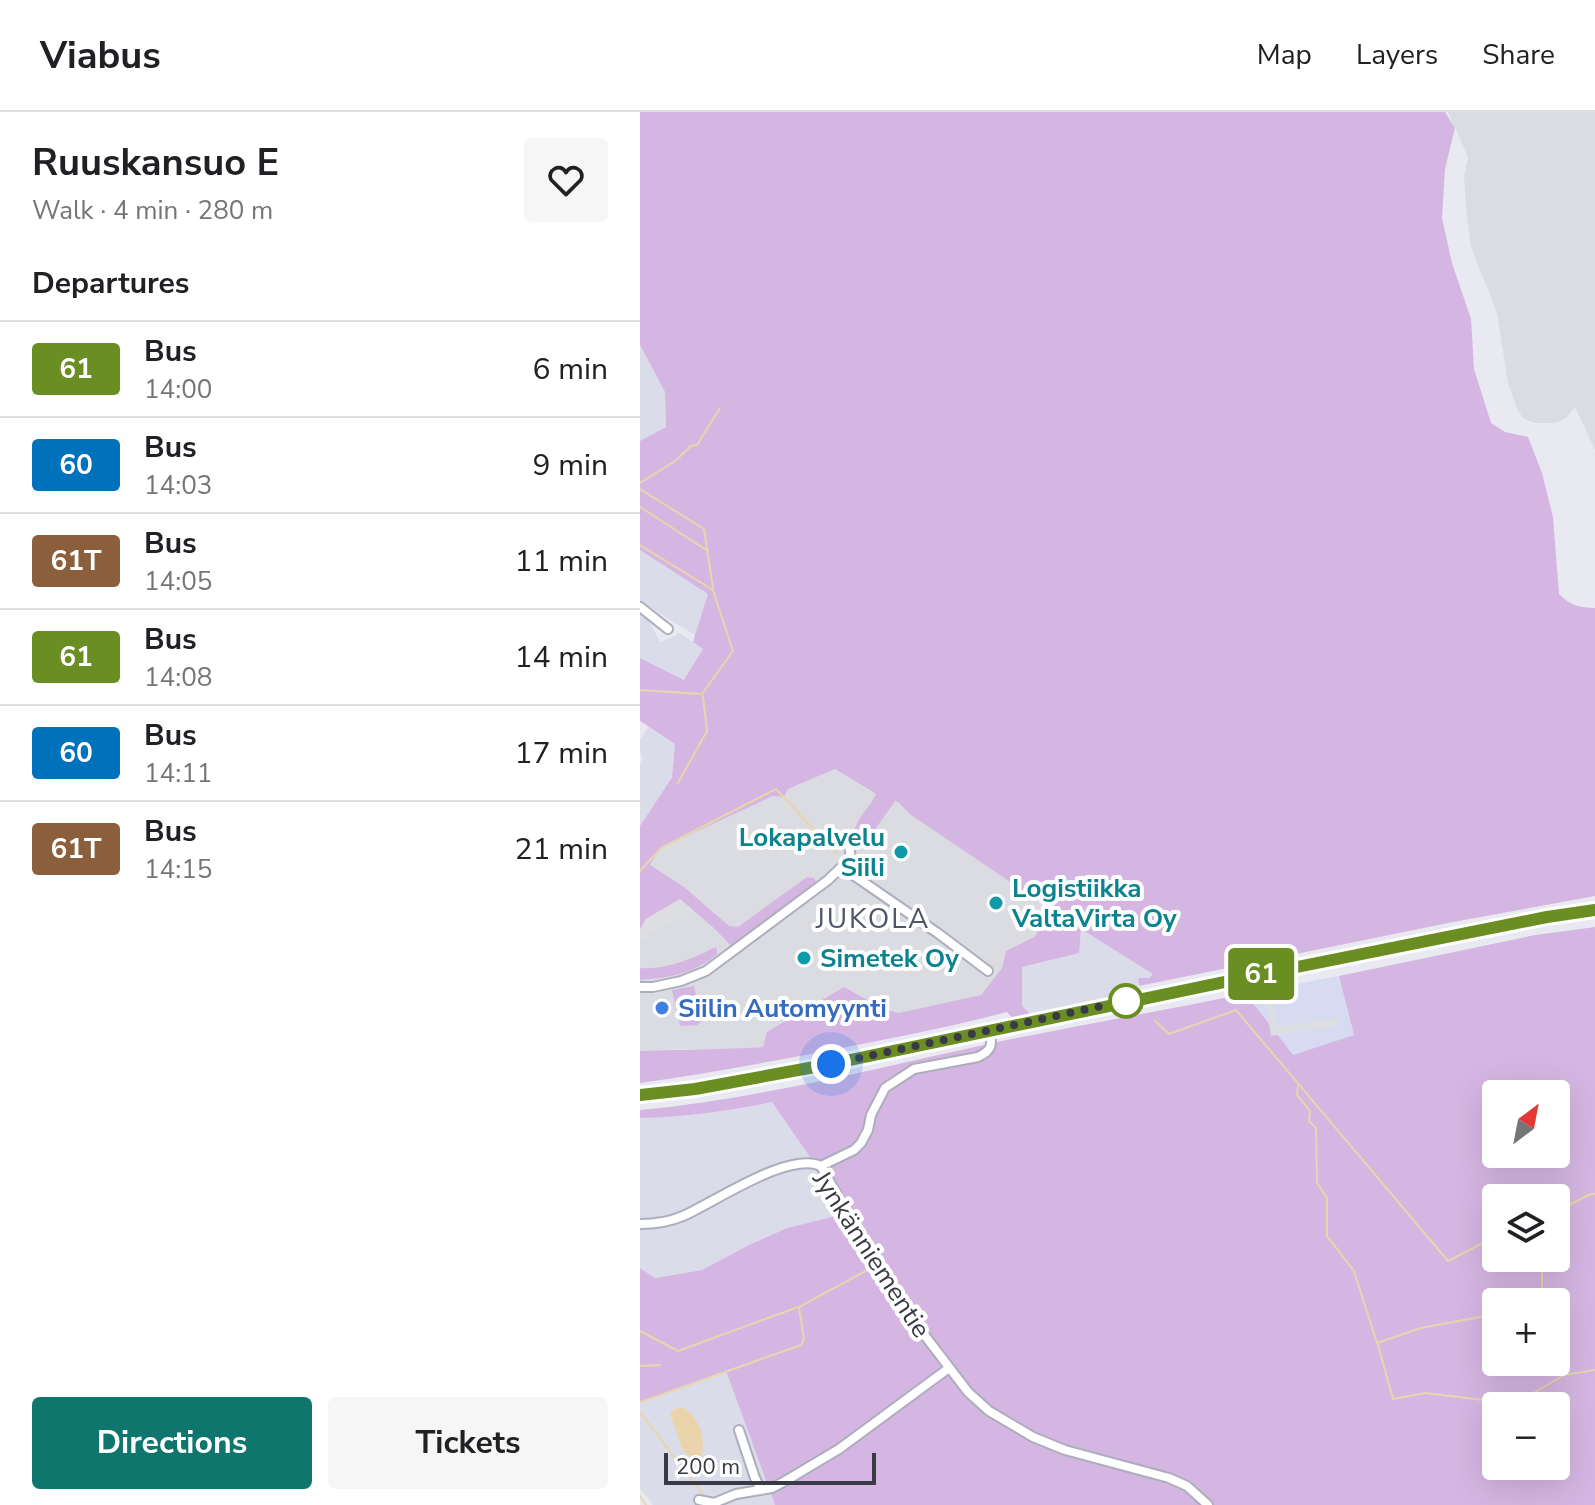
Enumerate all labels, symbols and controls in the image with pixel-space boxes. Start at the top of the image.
text: Viabus [40,30,161,81]
text: Map [1257,36,1312,74]
text: Layers [1356,36,1438,74]
text: Share [1482,36,1555,74]
text: Ruuskansuo E [32,137,279,188]
button: heart [524,138,608,222]
text: Walk · 4 min · 280 m [32,193,273,228]
text: Departures [32,263,189,304]
text: Bus [144,331,197,372]
text: 6 min [533,349,608,390]
text: 61 [59,350,93,388]
text: 14:00 [144,372,212,407]
text: Bus [144,427,197,468]
text: 9 min [533,445,608,486]
text: 60 [59,446,93,484]
text: 14:03 [144,468,212,503]
text: Bus [144,523,197,564]
text: 11 min [515,541,608,582]
text: 61T [51,542,102,580]
text: 14:05 [144,564,212,599]
text: Bus [144,619,197,660]
text: 14 min [515,637,608,678]
text: 61 [59,638,93,676]
text: 14:08 [144,660,212,695]
text: Bus [144,715,197,756]
text: 17 min [515,733,608,774]
text: 60 [59,734,93,772]
text: 14:11 [144,756,212,791]
text: Bus [144,811,197,852]
place label: Lokapalvelu Siili [739,820,885,885]
text: 21 min [515,829,608,870]
text: 61T [51,830,102,868]
marker: Lokapalvelu Siili [892,843,910,861]
text: 14:15 [144,852,212,887]
place label: Logistiikka ValtaVirta Oy [1011,871,1177,936]
marker: Logistiikka ValtaVirta Oy [987,894,1005,912]
district label: JUKOLA [815,900,930,938]
place label: Simetek Oy [820,941,959,976]
line badge: 61 [1225,948,1297,1000]
marker: Simetek Oy [795,949,813,967]
text: 61 [1244,955,1278,993]
unlabelled marker [1109,984,1143,1018]
place label: Siilin Automyynti [678,991,887,1026]
marker: Siilin Automyynti [653,999,671,1017]
your location [811,1044,851,1084]
north arrow [1482,1080,1570,1168]
map controls [1482,1080,1570,1480]
street label: Jynkänniementie [804,1163,939,1344]
button: layers [1482,1184,1570,1272]
button: + [1482,1288,1570,1376]
button: − [1482,1392,1570,1480]
button: Directions [32,1397,312,1489]
button: Tickets [328,1397,608,1489]
scale bar [664,1449,876,1485]
text: 200 m [676,1452,740,1482]

